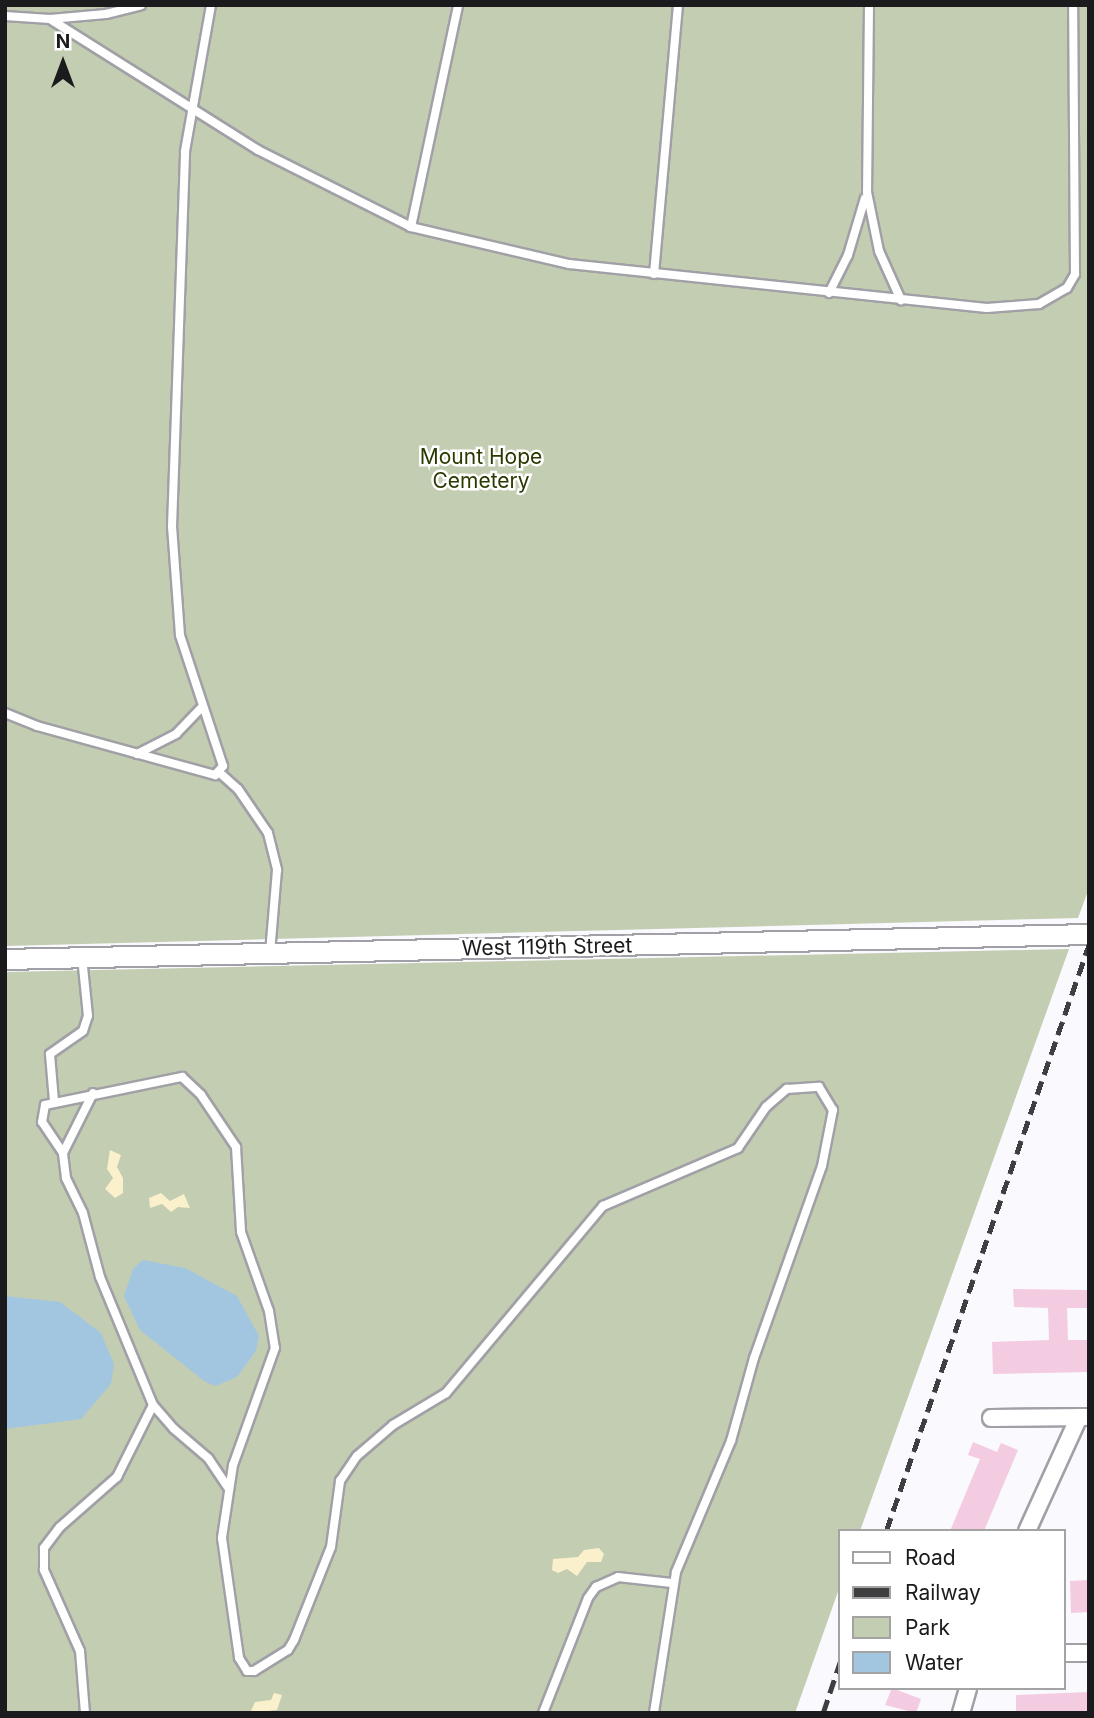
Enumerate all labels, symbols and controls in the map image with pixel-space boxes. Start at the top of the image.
north arrow [28,28,98,98]
text: N [56,30,70,53]
park label: Mount Hope Cemetery [420,444,542,494]
street label: West 119th Street [461,933,633,961]
legend [838,1529,1066,1690]
text: Road [905,1545,956,1570]
text: Railway [905,1580,981,1605]
text: Park [905,1615,950,1640]
text: Water [905,1650,963,1675]

